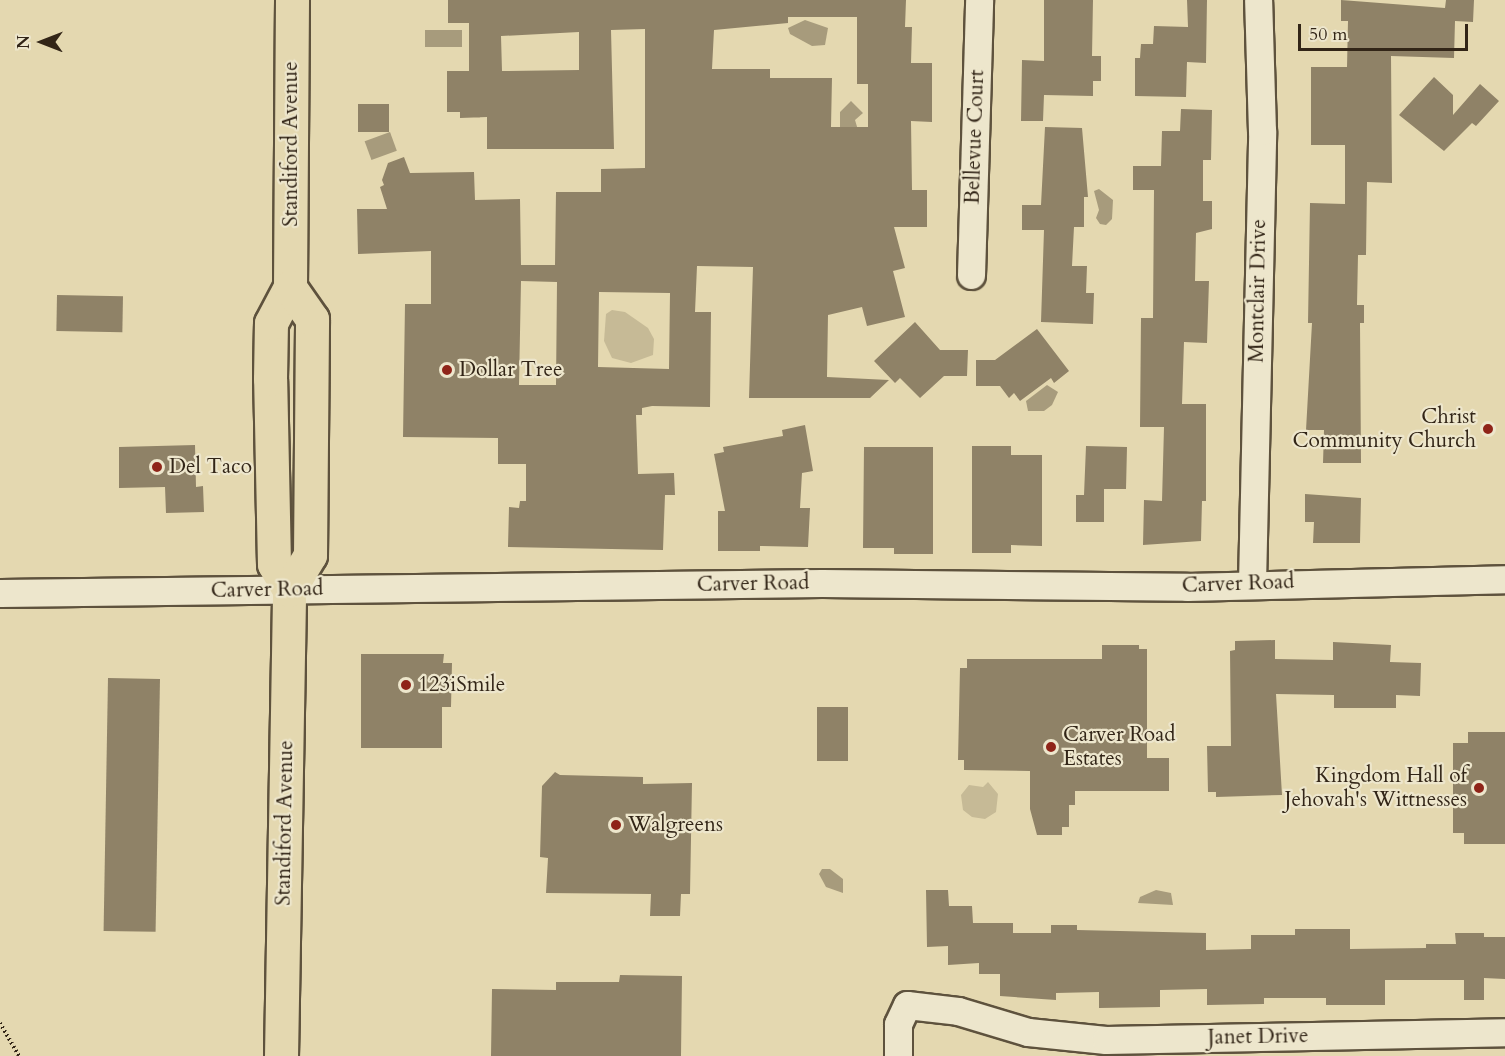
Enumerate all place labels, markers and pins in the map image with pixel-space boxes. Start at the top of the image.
place label: Dollar Tree [459,357,563,383]
marker: Dollar Tree [440,363,454,377]
place label: Christ Community Church [1292,404,1476,454]
marker: Christ Community Church [1481,422,1495,436]
place label: Del Taco [169,454,252,480]
marker: Del Taco [150,460,164,474]
place label: 123iSmile [418,672,505,698]
marker: 123iSmile [399,678,413,692]
place label: Carver Road Estates [1063,722,1175,772]
marker: Carver Road Estates [1044,740,1058,754]
place label: Kingdom Hall of Jehovah's Wittnesses [1284,763,1467,813]
marker: Kingdom Hall of Jehovah's Wittnesses [1472,781,1486,795]
place label: Walgreens [628,812,723,838]
marker: Walgreens [609,818,623,832]

